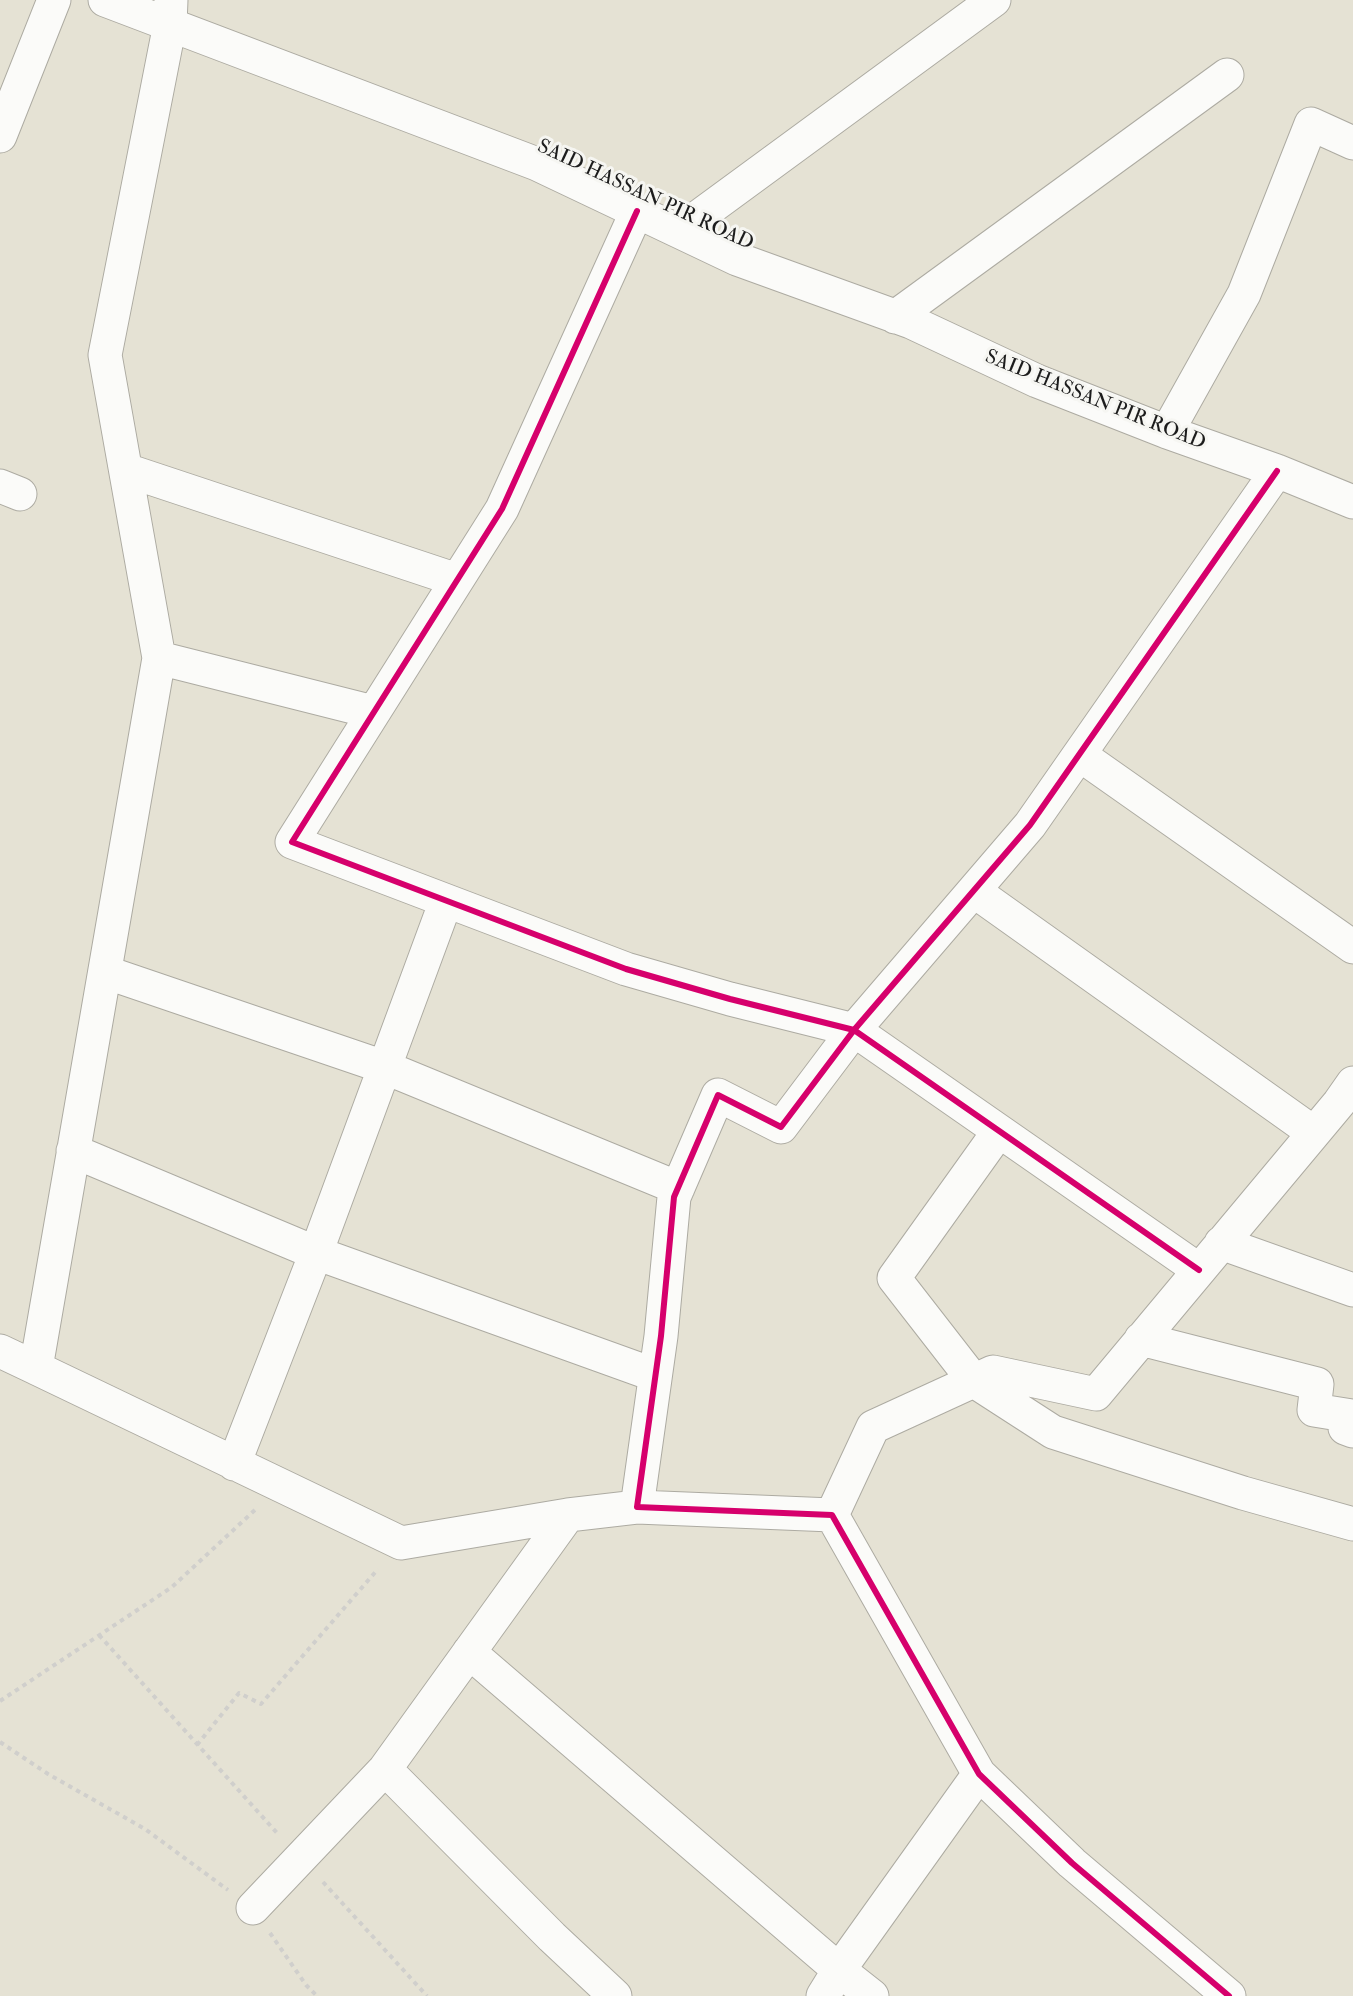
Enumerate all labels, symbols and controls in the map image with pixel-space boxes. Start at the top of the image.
street label: SAID HASSAN PIR ROAD [533,135,757,257]
street label: SAID HASSAN PIR ROAD [981,346,1209,456]

